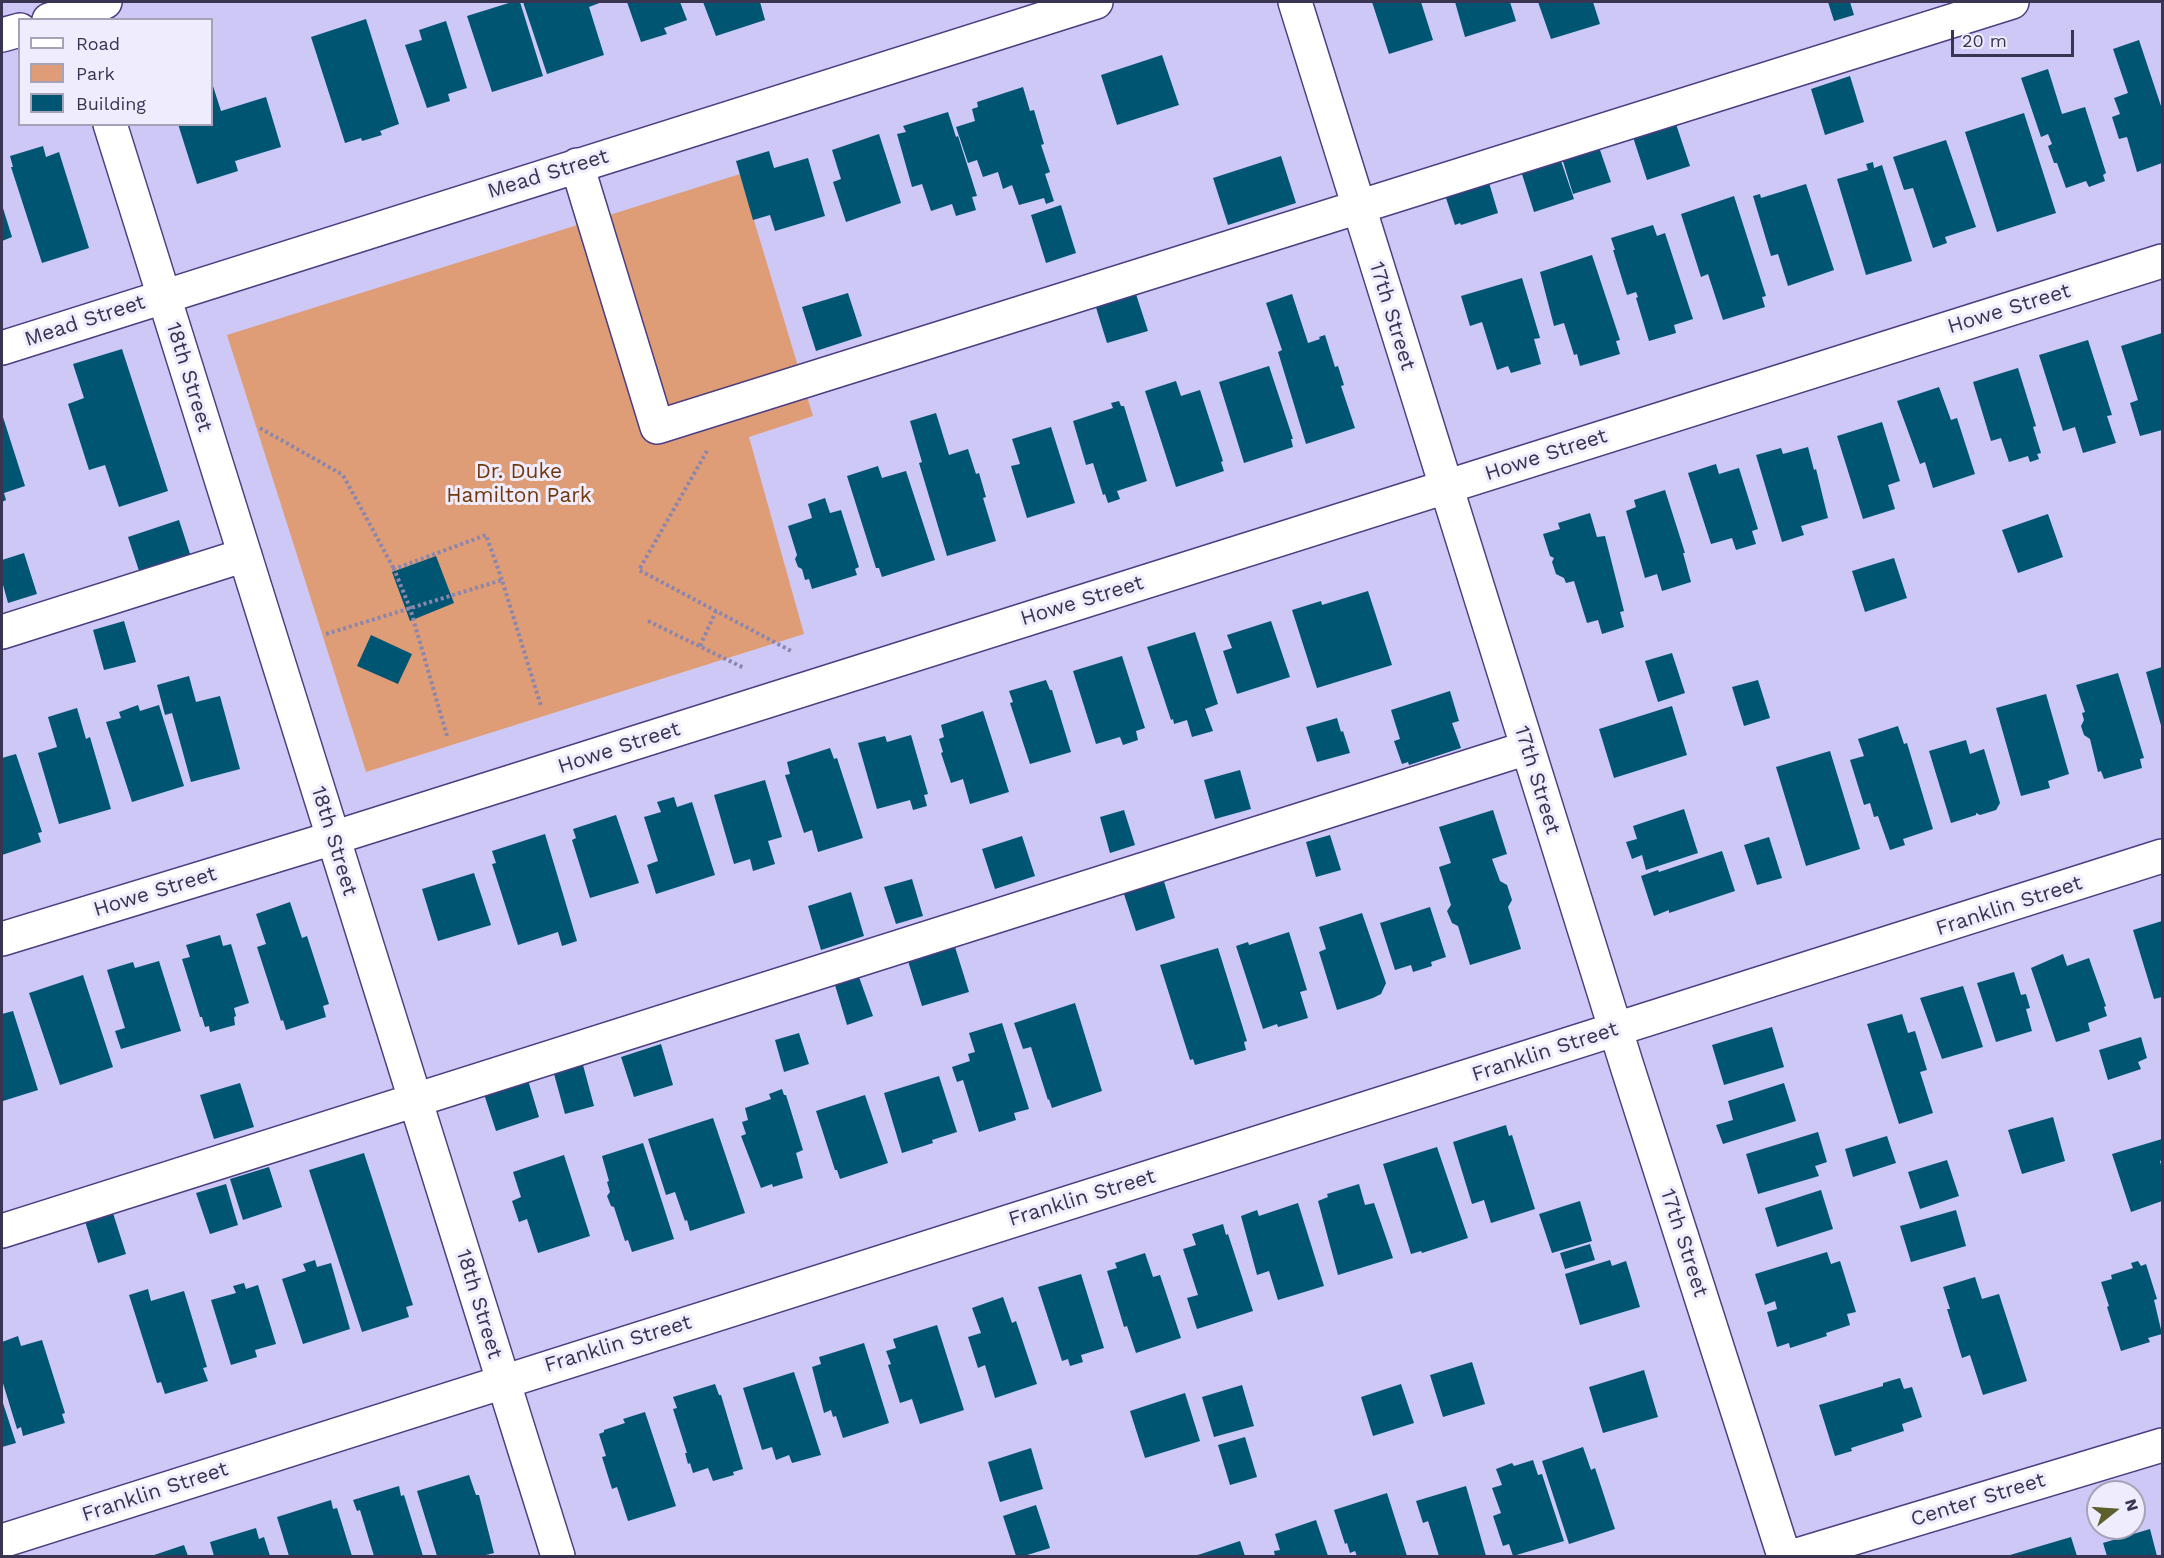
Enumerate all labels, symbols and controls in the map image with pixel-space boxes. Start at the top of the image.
legend [18,18,213,126]
scale bar [1954,18,2077,56]
text: 20 m [1962,30,2007,51]
text: Road [76,33,120,54]
text: Park [76,63,115,84]
text: Building [76,93,146,114]
street label: Mead Street [484,144,612,204]
street label: 17th Street [1364,259,1420,373]
street label: Howe Street [1944,278,2074,340]
street label: Mead Street [22,290,148,352]
street label: 18th Street [160,319,218,435]
street label: Howe Street [1482,423,1610,487]
park label: Dr. Duke Hamilton Park [446,459,592,509]
street label: Howe Street [1017,570,1147,632]
street label: Howe Street [555,716,683,780]
street label: 17th Street [1509,723,1565,837]
street label: 18th Street [305,783,363,899]
street label: Howe Street [90,861,220,923]
street label: Franklin Street [1933,870,2085,942]
street label: Franklin Street [1469,1016,1621,1088]
street label: Franklin Street [1005,1164,1159,1232]
street label: 17th Street [1655,1186,1713,1300]
street label: 18th Street [450,1246,508,1362]
street label: Franklin Street [541,1310,695,1378]
street label: Franklin Street [79,1456,231,1528]
street label: Center Street [1908,1468,2048,1532]
north arrow [2086,1480,2146,1540]
text: N [2121,1497,2143,1514]

